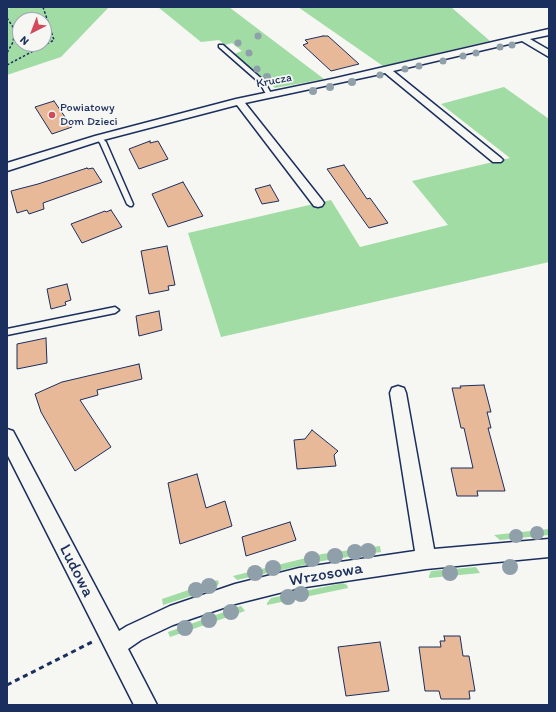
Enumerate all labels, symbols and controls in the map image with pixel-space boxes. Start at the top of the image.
north arrow [12,12,52,52]
text: N [17,33,31,48]
street label: Krucza [255,71,293,91]
place label: Powiatowy Dom Dzieci [60,101,118,129]
marker: Powiatowy Dom Dzieci [47,110,57,120]
street label: Ludowa [54,541,98,601]
street label: Wrzosowa [288,558,364,592]

